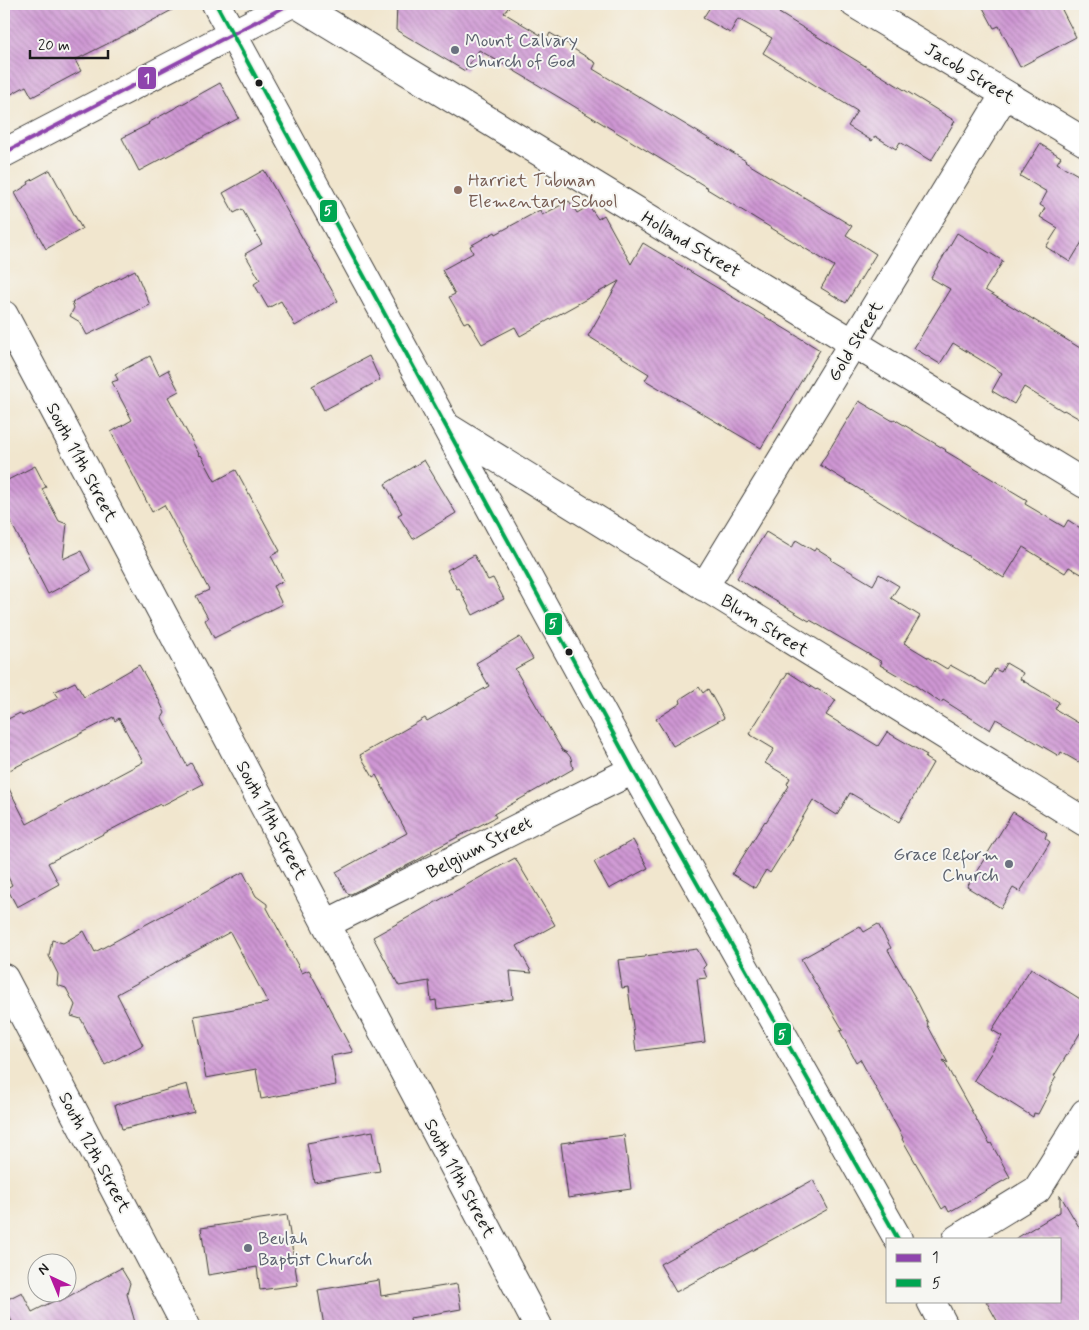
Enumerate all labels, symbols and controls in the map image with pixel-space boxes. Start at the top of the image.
scale bar [30,28,108,60]
place label: Mount Calvary Church of God [465,29,578,74]
text: 20 m [38,36,70,56]
street label: Jacob Street [920,38,1019,110]
marker: Mount Calvary Church of God [449,44,461,56]
line badge: 1 [137,66,157,90]
text: 1 [144,70,150,88]
unlabelled marker [254,78,264,88]
place label: Harriet Tubman Elementary School [468,169,618,214]
marker: Harriet Tubman Elementary School [452,184,464,196]
line badge: 5 [319,199,338,223]
text: 5 [324,202,333,220]
street label: Holland Street [636,206,744,284]
street label: Gold Street [822,297,889,386]
street label: South 11th Street [40,399,123,526]
street label: Blum Street [716,589,814,663]
line badge: 5 [544,612,563,636]
text: 5 [549,615,558,633]
unlabelled marker [564,647,574,657]
street label: South 11th Street [230,757,313,884]
street label: Belgium Street [422,811,537,886]
place label: Grace Reform Church [893,843,999,888]
marker: Grace Reform Church [1003,858,1015,870]
line badge: 5 [773,1022,792,1046]
text: 5 [778,1026,787,1044]
street label: South 12th Street [52,1088,136,1217]
street label: South 11th Street [418,1115,501,1242]
place label: Beulah Baptist Church [258,1227,372,1272]
legend [886,1238,1062,1302]
marker: Beulah Baptist Church [242,1242,254,1254]
text: 1 [932,1248,939,1268]
north arrow [28,1252,78,1302]
text: N [34,1260,53,1279]
text: 5 [932,1274,941,1294]

